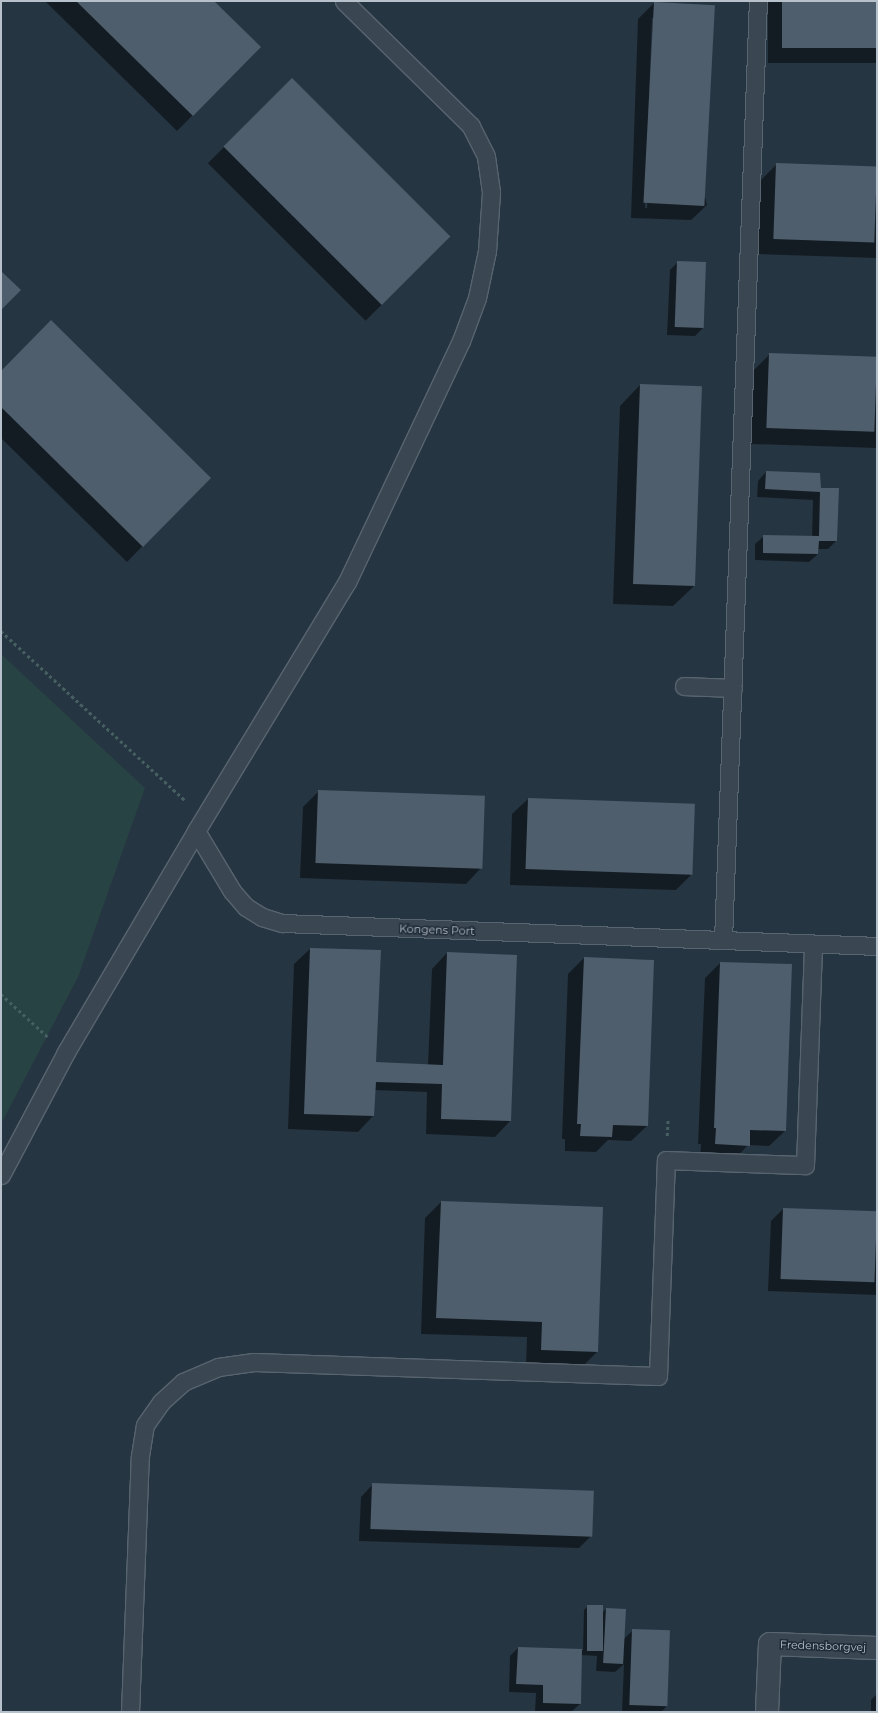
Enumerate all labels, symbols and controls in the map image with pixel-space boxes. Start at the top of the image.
street label: Kongens Port [399,922,475,938]
street label: Fredensborgvej [780,1638,866,1654]

